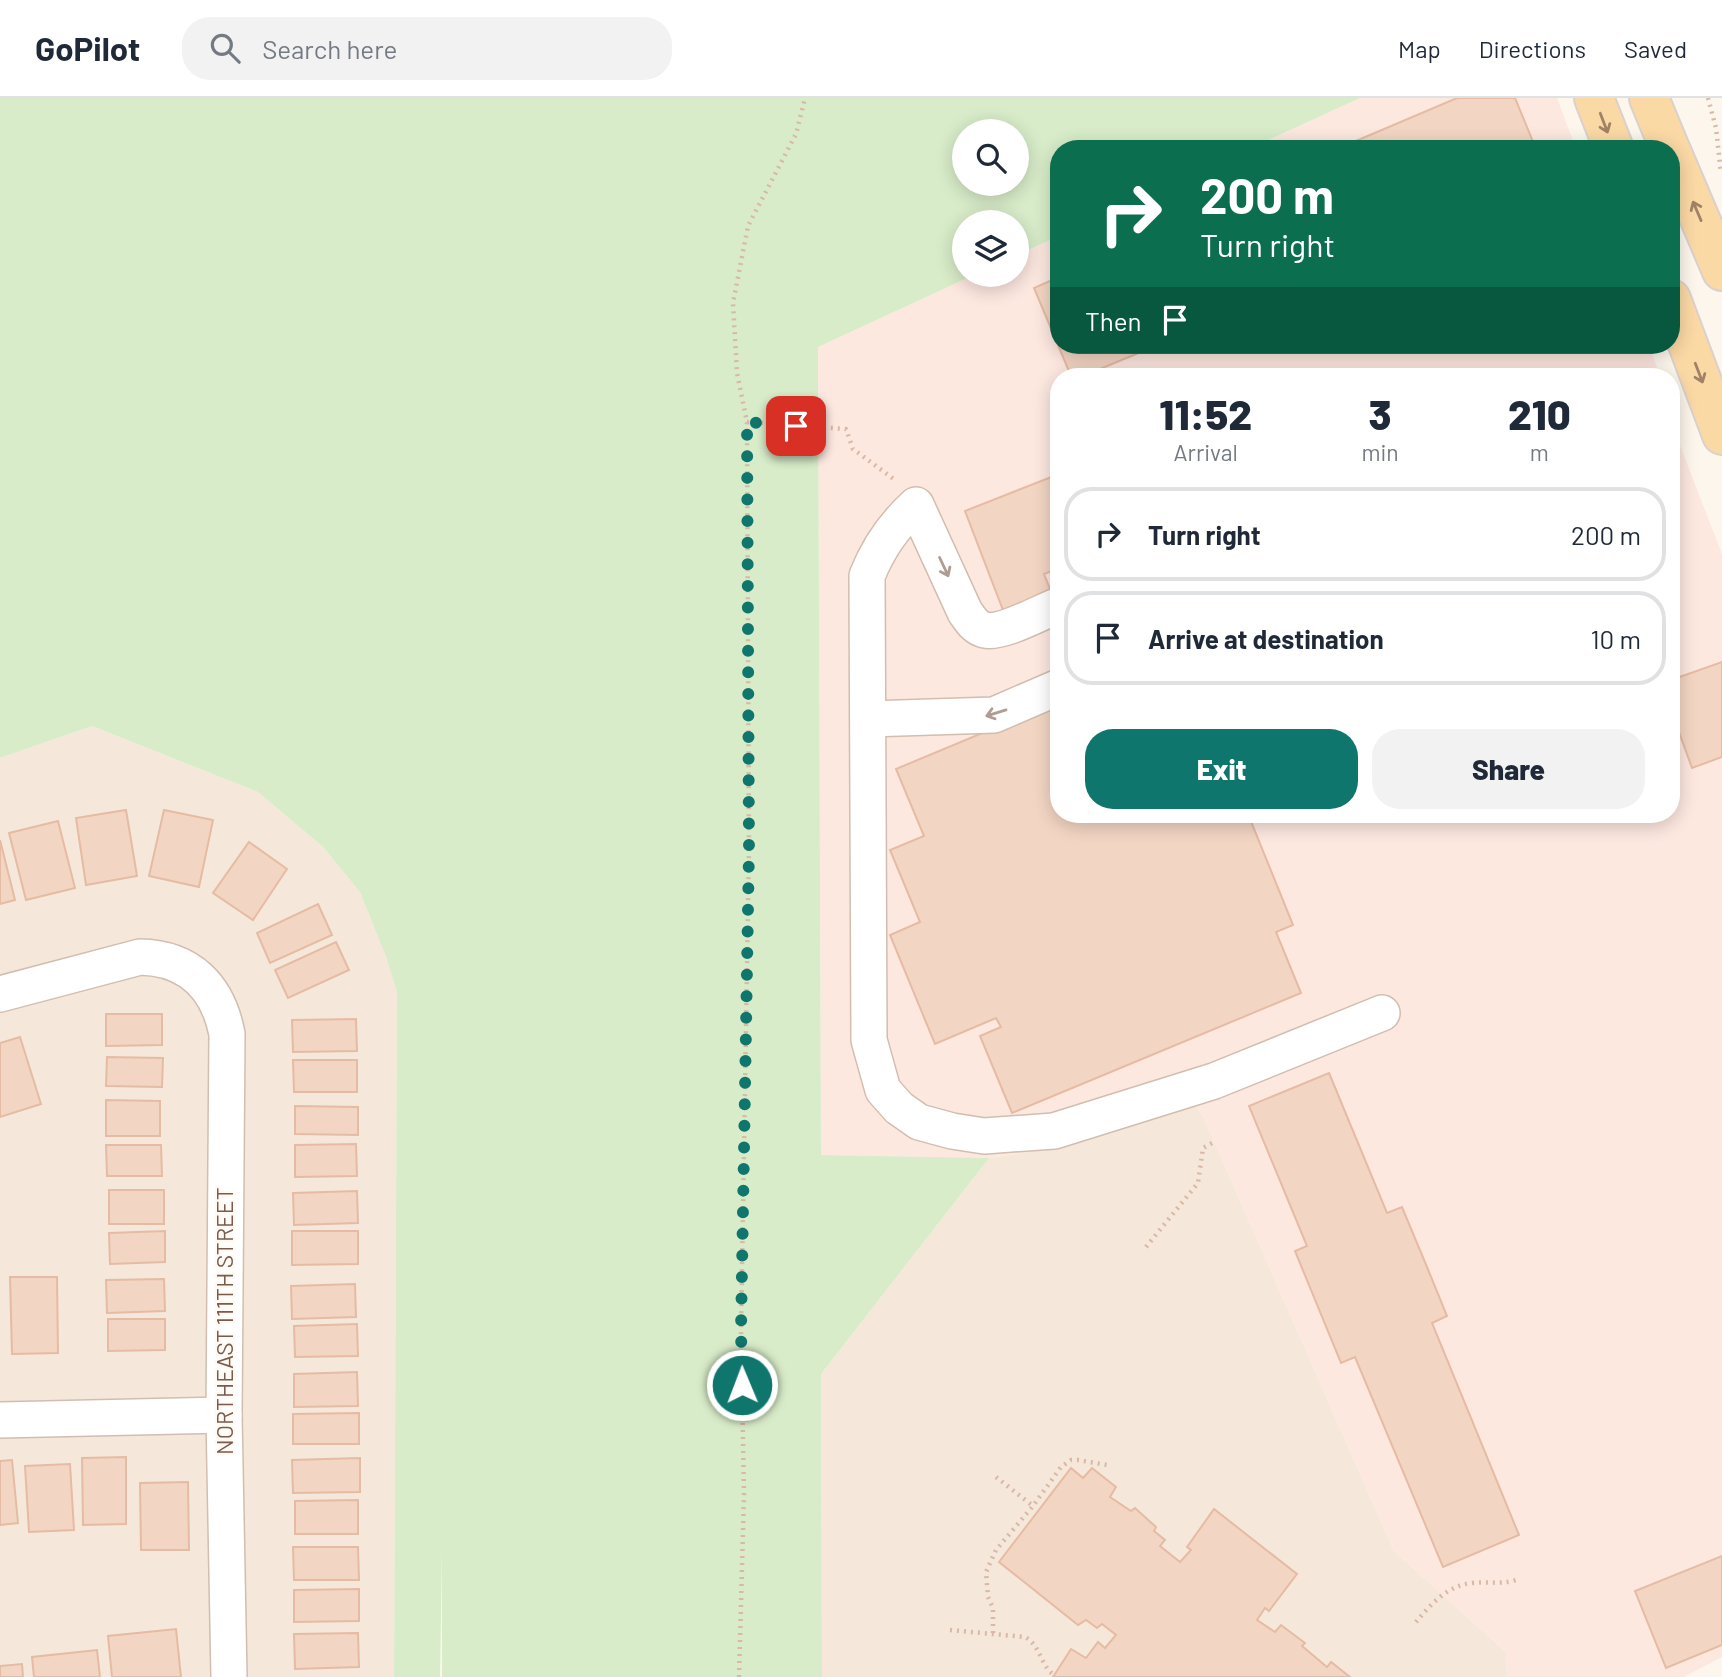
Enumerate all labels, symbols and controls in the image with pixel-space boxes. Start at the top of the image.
search box [182,17,672,80]
text: GoPilot [35,28,140,68]
icon: search [206,29,244,67]
text: Search here [262,33,397,64]
text: Map [1398,34,1441,63]
text: Directions [1479,34,1586,63]
text: Saved [1624,34,1687,63]
one-way arrow [1599,112,1611,134]
map controls [952,119,1029,287]
button: search [952,119,1029,196]
text: 200 m [1200,165,1334,224]
icon: right [1085,168,1176,259]
one-way arrow [1689,201,1702,222]
button: layers [952,210,1029,287]
text: Turn right [1200,225,1335,263]
icon: arrive [1156,301,1194,339]
text: Then [1085,305,1142,336]
one-way arrow [1694,361,1707,383]
text: 11:52 [1159,388,1252,438]
text: 3 [1369,388,1392,438]
text: 210 [1508,388,1571,438]
pin [766,396,826,456]
icon: arrive [777,407,815,445]
text: Arrival [1174,438,1238,466]
text: min [1361,438,1399,466]
text: m [1530,438,1549,466]
icon: right [1089,515,1127,553]
text: Turn right [1148,519,1261,550]
text: 200 m [1571,519,1641,550]
one-way arrow [938,556,951,577]
icon: arrive [1089,619,1127,657]
text: Arrive at destination [1148,623,1384,654]
text: 10 m [1591,623,1641,654]
one-way arrow [985,707,1007,720]
button: Exit [1085,729,1358,809]
button: Share [1372,729,1645,809]
street label: NORTHEAST 111TH STREET [210,1187,238,1455]
position arrow [705,1348,779,1422]

